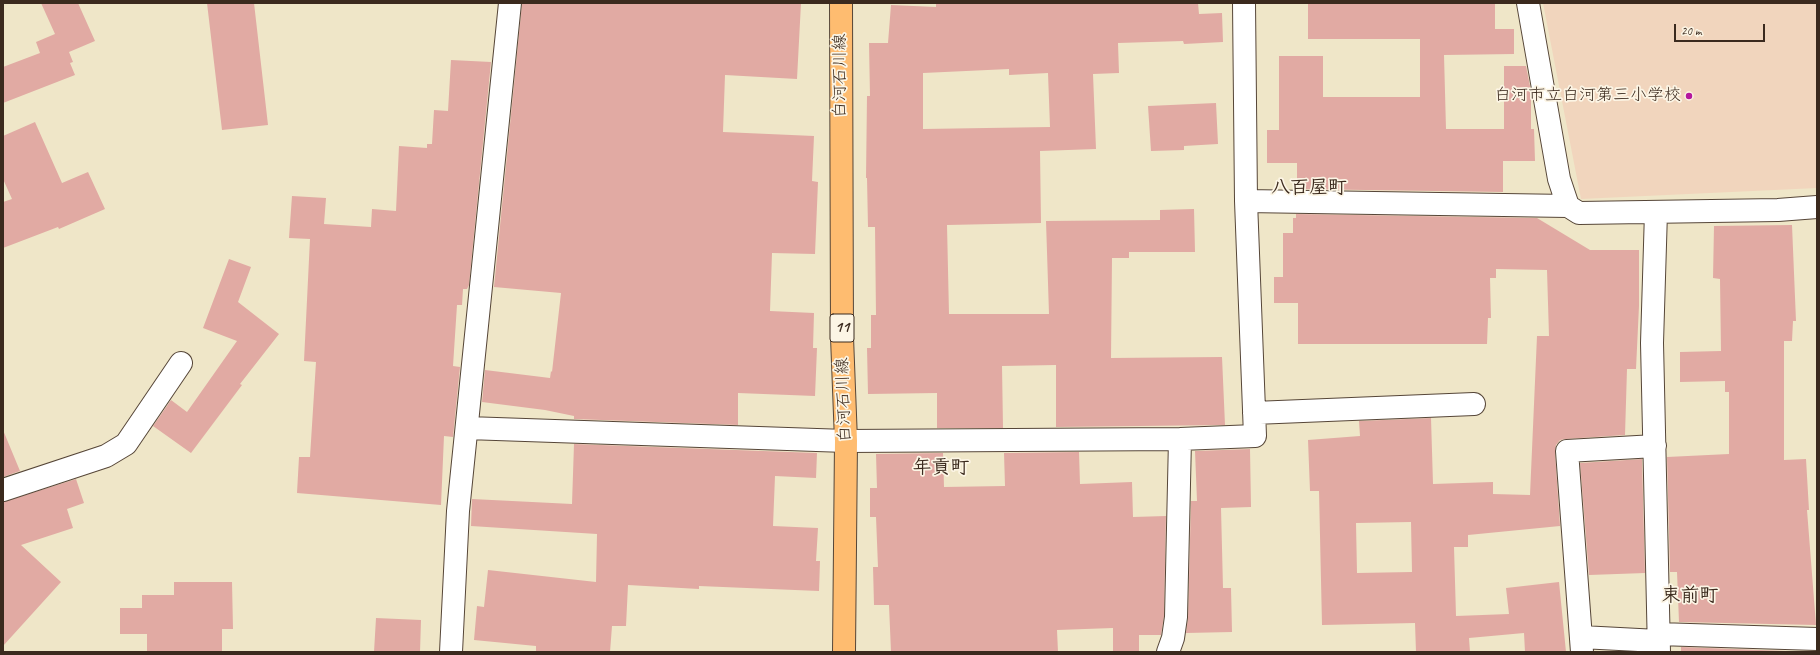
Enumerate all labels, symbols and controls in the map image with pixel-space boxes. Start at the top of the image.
scale bar [1676,16,1767,42]
text: 20 m [1681,23,1701,39]
street label: 白河石川線 [831,34,851,118]
place label: 白河市立白河第三小学校 [1494,86,1681,106]
marker: 白河市立白河第三小学校 [1684,91,1694,101]
district label: 八百屋町 [1271,177,1347,199]
road number: 11 [830,314,854,342]
street label: 白河石川線 [832,357,856,443]
district label: 年貢町 [913,457,969,479]
district label: 束前町 [1662,585,1718,607]

